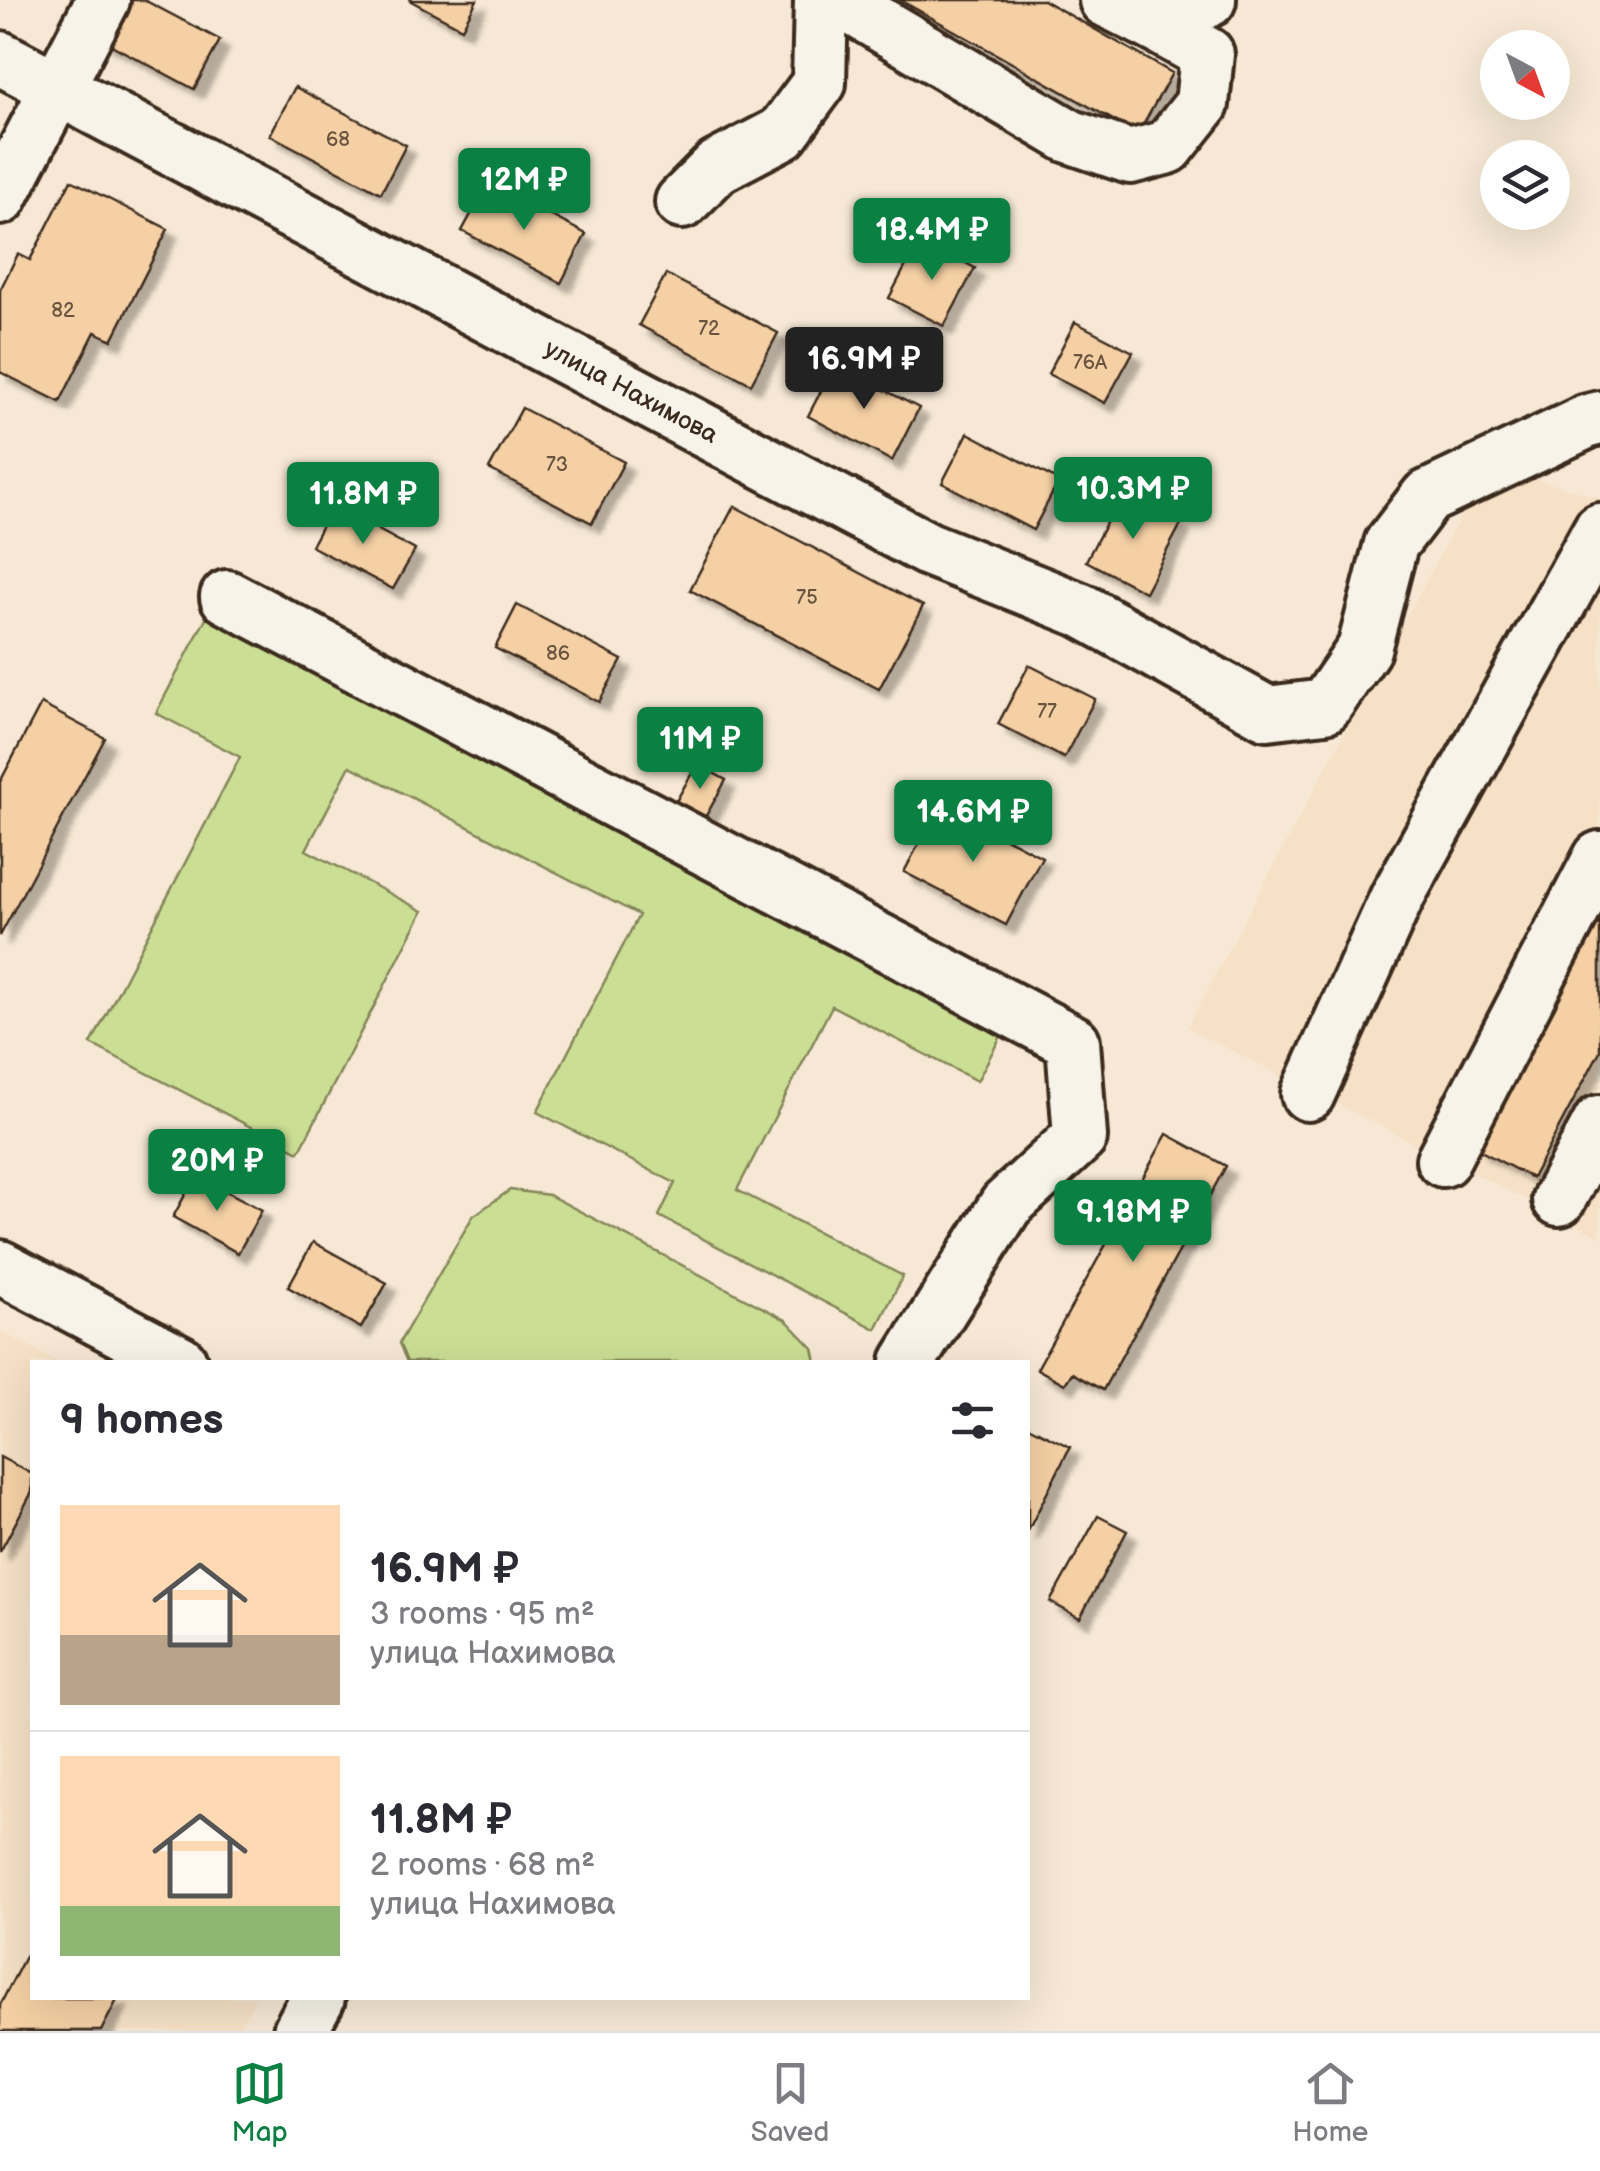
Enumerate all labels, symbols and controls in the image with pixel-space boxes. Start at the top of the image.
north arrow [1480,30,1570,120]
map controls [1480,30,1570,230]
house number: 68 [326,128,350,152]
button: layers [1480,140,1570,230]
pin: 12M ₽ [454,148,594,233]
text: 12M ₽ [480,161,568,200]
pin: 18.4M ₽ [840,198,1024,283]
text: 18.4M ₽ [875,211,989,250]
house number: 82 [51,299,75,323]
house number: 72 [698,317,720,341]
pin: 16.9M ₽ [772,327,956,412]
street label: улица Нахимова [539,333,723,451]
text: 16.9M ₽ [807,340,921,379]
house number: 76А [1073,351,1108,375]
house number: 73 [546,453,568,477]
pin: 10.3M ₽ [1041,457,1225,542]
pin: 11.8M ₽ [271,462,455,547]
text: 10.3M ₽ [1076,470,1190,509]
text: 11.8M ₽ [309,475,417,514]
house number: 75 [796,586,818,610]
house number: 86 [546,642,570,666]
house number: 77 [1037,700,1057,724]
pin: 11M ₽ [630,707,770,792]
text: 11M ₽ [659,720,741,759]
pin: 14.6M ₽ [881,780,1065,865]
text: 14.6M ₽ [916,793,1030,832]
pin: 20M ₽ [147,1129,287,1214]
text: 20M ₽ [170,1142,264,1181]
pin: 9.18M ₽ [1041,1180,1225,1265]
text: 9.18M ₽ [1076,1193,1190,1232]
icon: filters [945,1393,1000,1448]
text: 9 homes [60,1395,223,1446]
text: 16.9M ₽ [370,1544,519,1595]
icon: home [140,1545,260,1665]
text: 3 rooms · 95 m² [370,1595,595,1634]
text: улица Нахимова [370,1634,616,1673]
text: 11.8M ₽ [370,1795,512,1846]
icon: home [140,1796,260,1916]
text: 2 rooms · 68 m² [370,1846,595,1885]
text: улица Нахимова [370,1885,616,1924]
tab: Map [232,2056,288,2149]
tab: Saved [751,2056,829,2149]
tab: Home [1292,2056,1368,2149]

